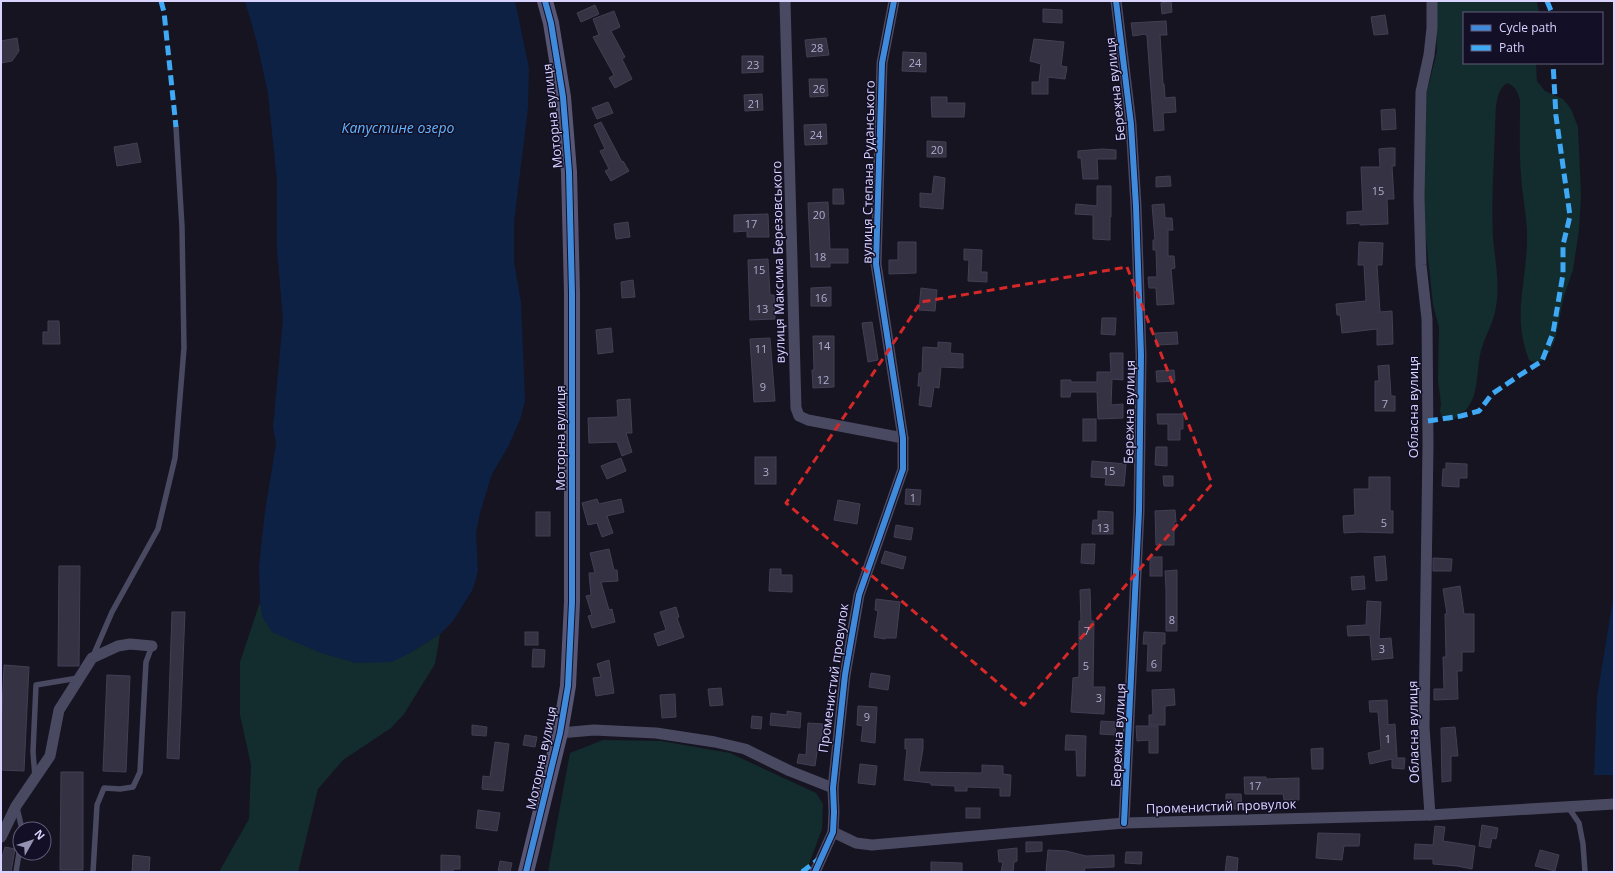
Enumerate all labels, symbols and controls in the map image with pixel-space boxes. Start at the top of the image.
legend [1463,12,1603,64]
text: Cycle path [1499,19,1557,36]
street label: Бережна вулиця [1101,36,1129,142]
text: Path [1499,39,1525,56]
house number: 28 [811,40,823,55]
house number: 24 [909,55,922,70]
house number: 23 [747,57,759,72]
street label: Моторна вулиця [538,63,566,169]
street label: вулиця Степана Руданського [857,80,879,264]
house number: 26 [813,81,825,96]
house number: 21 [748,96,760,111]
water label: Капустине озеро [342,118,455,137]
house number: 24 [810,127,823,142]
house number: 20 [931,142,943,157]
street label: вулиця Максима Березовського [767,160,789,363]
house number: 15 [1372,183,1384,198]
house number: 20 [813,207,825,222]
house number: 17 [745,216,757,231]
house number: 18 [814,249,826,264]
house number: 15 [753,262,765,277]
house number: 16 [815,290,827,305]
house number: 13 [756,301,768,316]
house number: 14 [818,338,831,353]
house number: 11 [755,341,767,356]
street label: Обласна вулиця [1404,356,1422,458]
street label: Бережна вулиця [1119,360,1139,464]
house number: 12 [817,372,829,387]
house number: 9 [760,379,766,394]
street label: Моторна вулиця [551,385,569,491]
house number: 7 [1382,396,1388,411]
house number: 15 [1103,463,1115,478]
house number: 3 [763,464,769,479]
house number: 1 [910,490,916,505]
house number: 5 [1381,515,1387,530]
house number: 13 [1097,520,1109,535]
street label: Променистий провулок [814,602,852,754]
house number: 8 [1169,612,1175,627]
house number: 7 [1084,623,1090,638]
house number: 3 [1379,641,1385,656]
house number: 6 [1151,656,1157,671]
house number: 5 [1083,658,1089,673]
street label: Обласна вулиця [1403,681,1423,783]
street label: Бережна вулиця [1106,683,1130,787]
house number: 3 [1096,690,1102,705]
street label: Моторна вулиця [521,705,561,811]
house number: 9 [864,709,870,724]
house number: 1 [1385,731,1391,746]
house number: 17 [1249,778,1261,793]
street label: Променистий провулок [1145,794,1297,818]
north arrow [12,821,52,861]
text: N [32,826,49,843]

